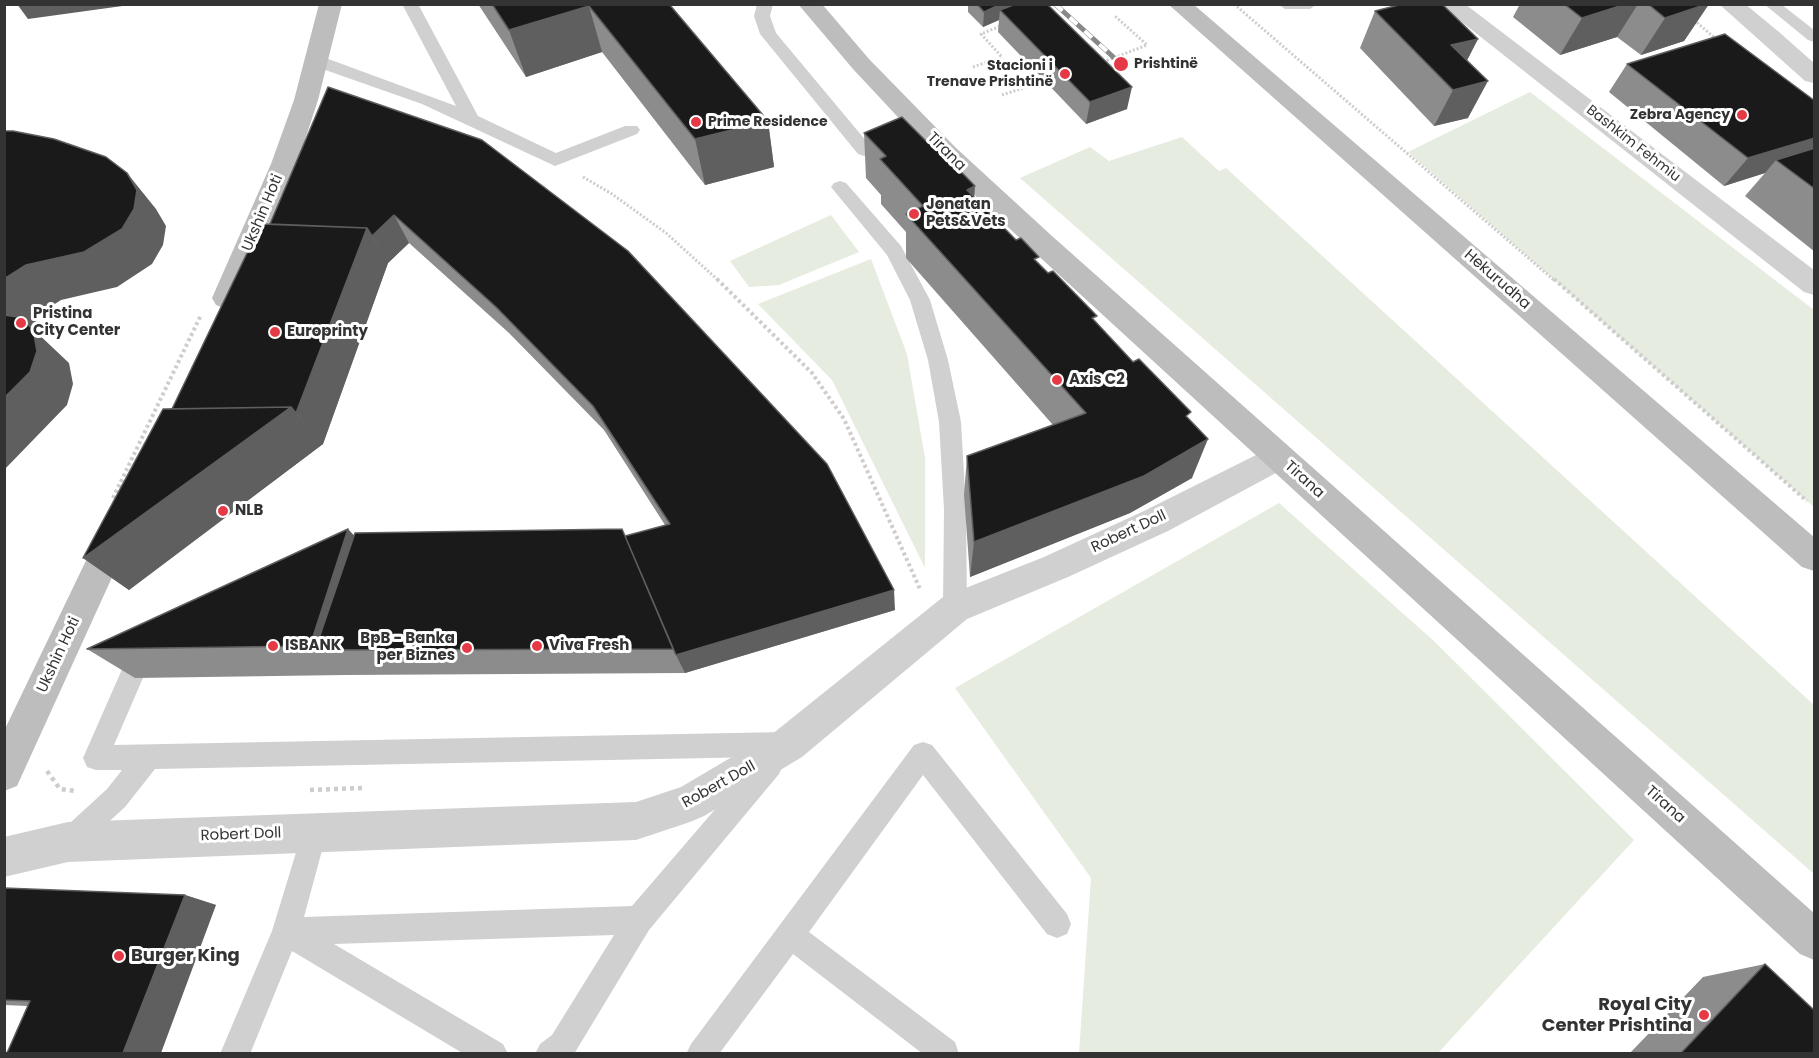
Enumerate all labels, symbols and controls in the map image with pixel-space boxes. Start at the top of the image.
marker: Prishtinë [1112,55,1130,73]
place label: Prishtinë [1134,56,1198,72]
place label: Stacioni i Trenave Prishtinë [927,58,1053,90]
marker: Stacioni i Trenave Prishtinë [1058,67,1072,81]
street label: Bashkim Fehmiu [1583,102,1683,186]
place label: Zebra Agency [1630,107,1730,123]
marker: Zebra Agency [1735,108,1749,122]
place label: Prime Residence [708,114,828,130]
marker: Prime Residence [689,115,703,129]
street label: Tirana [923,129,969,175]
street label: Ukshin Hoti [239,172,287,254]
place label: Jonatan Pets&Vets [926,196,1006,231]
marker: Jonatan Pets&Vets [907,207,921,221]
street label: Hekurudha [1460,246,1534,314]
place label: Pristina City Center [33,305,120,340]
marker: Pristina City Center [14,316,28,330]
place label: Europrinty [287,323,368,341]
marker: Europrinty [268,325,282,339]
place label: Axis C2 [1069,371,1125,389]
marker: Axis C2 [1050,373,1064,387]
street label: Tirana [1280,457,1328,503]
place label: NLB [235,502,263,520]
marker: NLB [216,504,230,518]
street label: Robert Doll [1089,507,1169,557]
street label: Ukshin Hoti [34,614,84,696]
place label: BpB - Banka per Biznes [360,630,455,665]
place label: ISBANK [285,637,341,655]
place label: Viva Fresh [549,637,629,655]
marker: ISBANK [266,639,280,653]
marker: Viva Fresh [530,639,544,653]
marker: BpB - Banka per Biznes [460,641,474,655]
street label: Robert Doll [679,758,759,812]
street label: Tirana [1641,782,1689,828]
street label: Robert Doll [200,825,282,845]
place label: Burger King [131,945,240,967]
marker: Burger King [112,949,126,963]
place label: Royal City Center Prishtina [1542,994,1692,1036]
marker: Royal City Center Prishtina [1697,1008,1711,1022]

